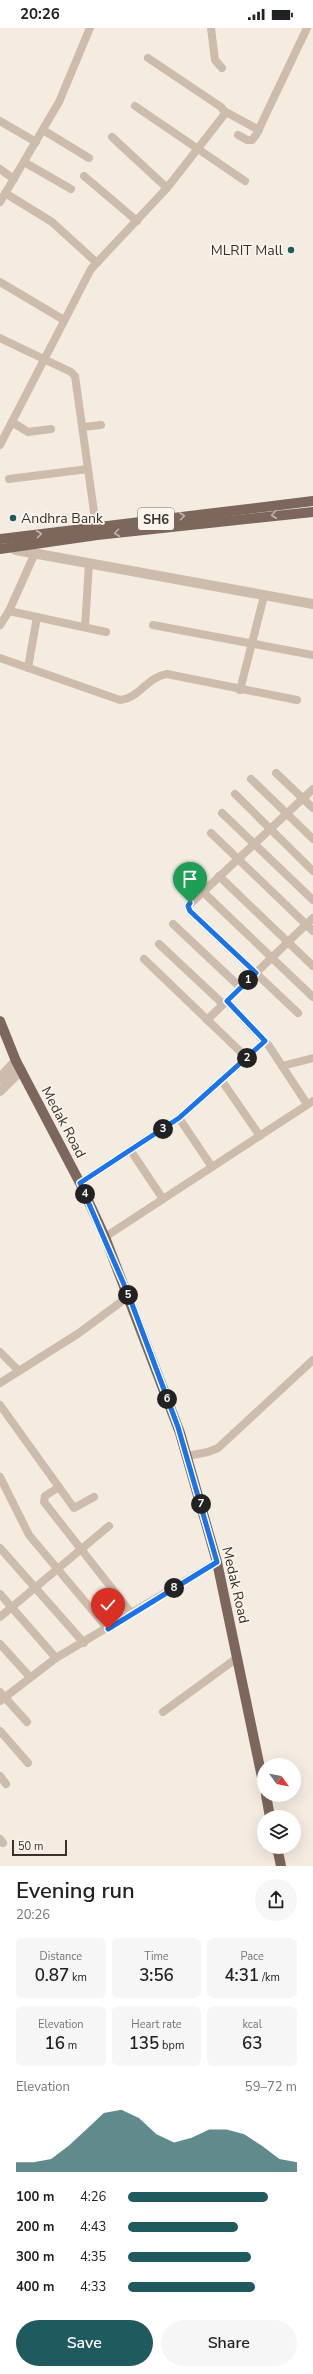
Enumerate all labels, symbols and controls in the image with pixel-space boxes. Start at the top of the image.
text: 20:26 [20,4,60,24]
place label: MLRIT Mall [211,241,284,260]
marker: MLRIT Mall [286,245,296,255]
road number: SH6 [138,508,174,530]
place label: Andhra Bank [21,509,104,528]
one-way arrow [271,510,277,519]
one-way arrow [178,511,185,520]
marker: Andhra Bank [8,513,18,523]
one-way arrow [114,528,120,537]
one-way arrow [36,529,42,538]
pin [173,862,207,903]
icon: arrive [179,868,201,890]
pin: 1 [238,970,258,990]
text: 1 [245,972,251,987]
pin: 2 [237,1048,257,1068]
text: 2 [244,1050,250,1065]
street label: Medak Road [37,1083,90,1161]
pin: 3 [153,1119,173,1139]
text: 3 [160,1121,166,1136]
pin: 4 [75,1184,95,1204]
text: 4 [82,1186,88,1201]
pin: 5 [118,1285,138,1305]
text: 5 [125,1287,131,1302]
pin: 6 [157,1389,177,1409]
text: 6 [164,1391,170,1406]
pin: 7 [191,1494,211,1514]
text: 7 [198,1496,204,1511]
street label: Medak Road [217,1545,254,1625]
pin: 8 [164,1578,184,1598]
text: 8 [171,1580,177,1595]
pin [91,1588,125,1629]
icon: check [97,1594,119,1616]
north arrow [257,1758,301,1802]
map controls [257,1758,301,1854]
button: layers [257,1810,301,1854]
scale bar [12,1838,67,1857]
text: 50 m [18,1839,43,1854]
text: Evening run [16,1876,135,1906]
button: share [255,1879,297,1921]
text: 20:26 [16,1906,50,1924]
text: Distance [39,1949,82,1964]
text: Time [144,1949,169,1964]
text: Pace [240,1949,264,1964]
text: 0.87 [35,1964,69,1987]
text: 3:56 [139,1964,174,1987]
text: 4:31 [224,1964,259,1987]
text: km [69,1970,87,1985]
text: /km [259,1970,280,1985]
text: Elevation [38,2017,84,2032]
text: Heart rate [131,2017,182,2032]
text: kcal [242,2017,262,2032]
text: 16 [45,2032,65,2055]
text: 135 [129,2032,159,2055]
text: 63 [242,2032,262,2055]
text: m [65,2038,77,2053]
text: bpm [159,2038,184,2053]
text: Elevation [16,2078,70,2096]
text: 59–72 m [245,2078,297,2096]
text: 100 m [16,2188,54,2206]
text: 4:26 [80,2188,106,2206]
text: 200 m [16,2218,54,2236]
text: 4:43 [80,2218,106,2236]
text: 300 m [16,2248,54,2266]
text: 4:35 [80,2248,106,2266]
text: 400 m [16,2278,54,2296]
text: 4:33 [80,2278,106,2296]
button: Save [16,2320,153,2366]
button: Share [161,2320,297,2366]

